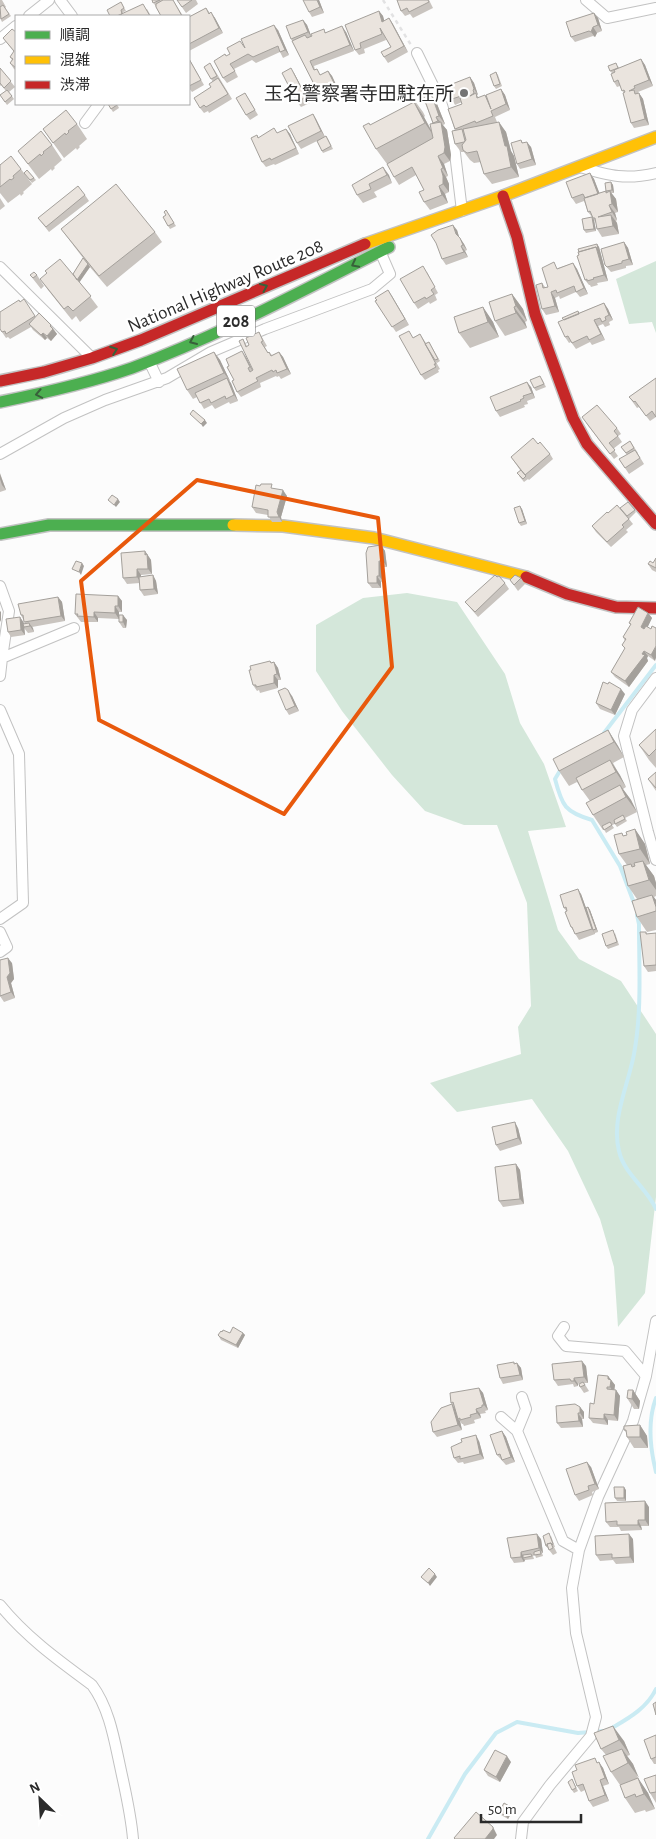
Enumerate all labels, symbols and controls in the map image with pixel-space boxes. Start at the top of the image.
legend [15,15,190,105]
text: 順調 [60,28,90,43]
text: 混雑 [60,52,90,68]
text: 渋滞 [60,77,90,93]
place label: 玉名警察署寺田駐在所 [264,83,454,104]
marker: 玉名警察署寺田駐在所 [458,87,470,99]
street label: National Highway Route 208 [124,233,326,337]
one-way arrow [351,258,360,268]
one-way arrow [259,283,268,294]
road number: 208 [217,306,255,336]
one-way arrow [189,335,198,346]
one-way arrow [110,346,118,356]
one-way arrow [35,388,44,399]
north arrow [15,1774,65,1824]
text: N [28,1780,42,1797]
scale bar [481,1792,581,1824]
text: 50 m [488,1802,517,1817]

